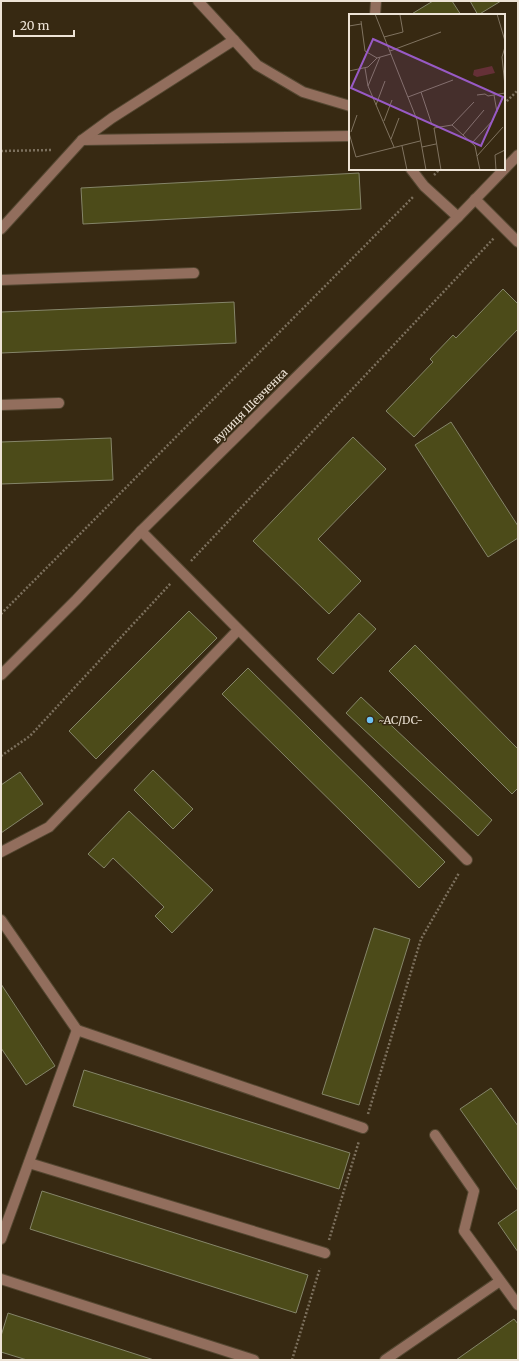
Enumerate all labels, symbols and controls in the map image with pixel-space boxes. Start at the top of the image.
scale bar [14,12,74,38]
inset map [349,14,505,170]
text: 20 m [20,18,49,33]
street label: вулиця Шевченка [210,366,290,446]
place label: ~AC/DC- [378,713,423,727]
marker: ~AC/DC- [365,715,375,725]

